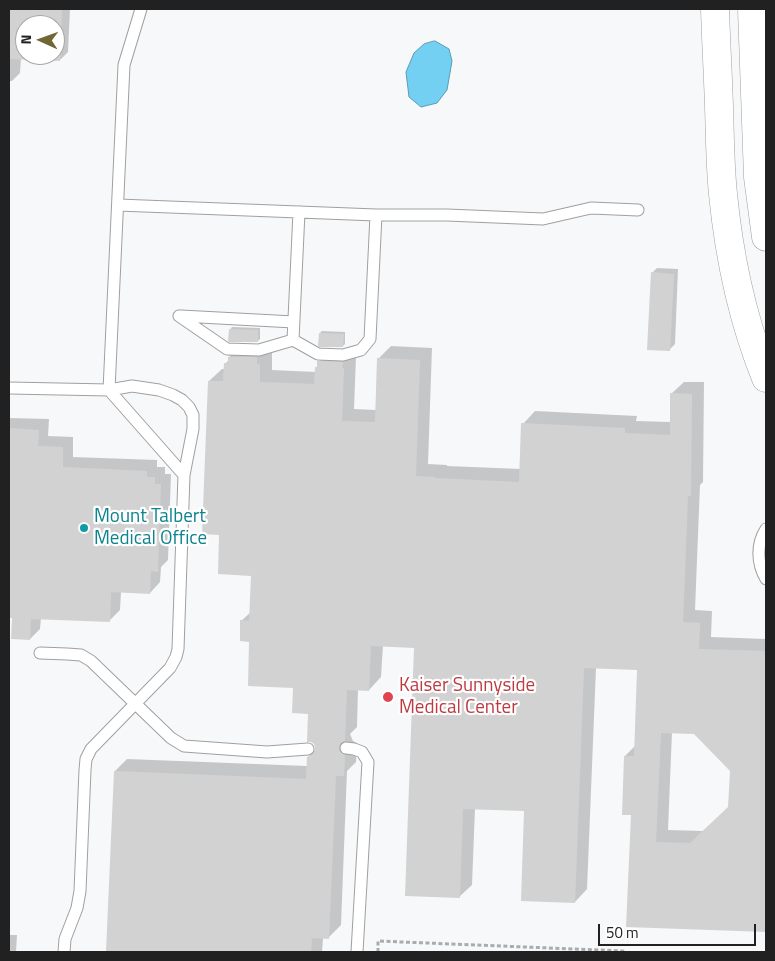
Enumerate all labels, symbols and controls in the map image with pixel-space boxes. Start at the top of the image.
north arrow [15,15,65,65]
text: N [15,34,36,45]
place label: Mount Talbert Medical Office [94,506,207,550]
marker: Mount Talbert Medical Office [78,522,90,534]
place label: Kaiser Sunnyside Medical Center [399,675,535,719]
marker: Kaiser Sunnyside Medical Center [381,690,395,704]
scale bar [600,914,758,946]
text: 50 m [606,921,639,944]

